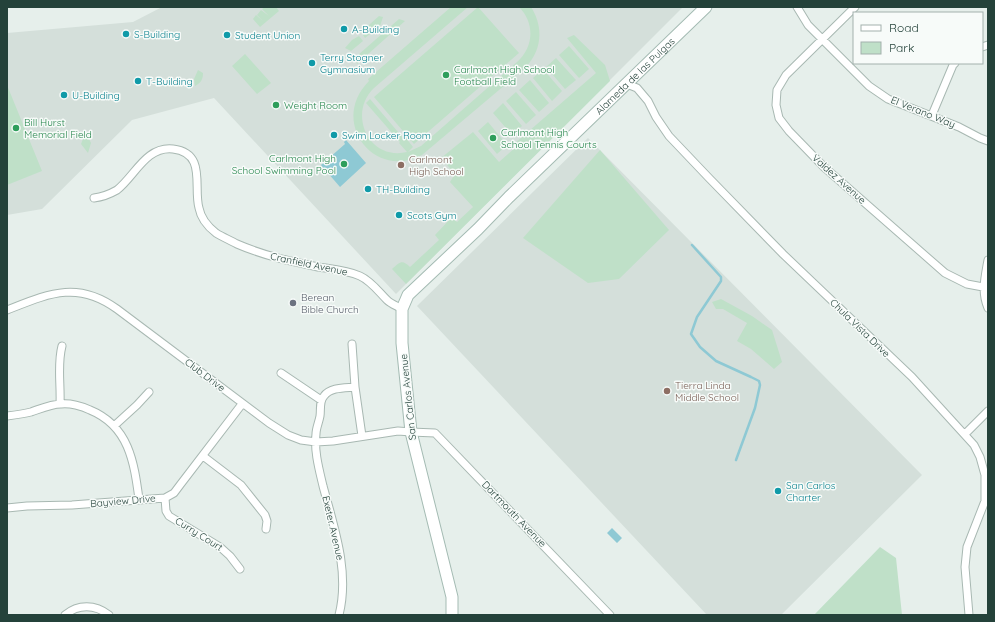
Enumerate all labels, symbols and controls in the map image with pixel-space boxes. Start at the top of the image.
legend [853,12,983,64]
text: Road [889,20,919,35]
place label: A-Building [352,23,399,36]
marker: A-Building [339,24,349,34]
place label: S-Building [134,28,180,41]
marker: S-Building [121,29,131,39]
place label: Student Union [235,29,300,42]
marker: Student Union [222,30,232,40]
street label: Alameda de las Pulgas [592,34,677,117]
text: Park [889,40,914,55]
place label: Terry Stogner Gymnasium [320,51,383,76]
marker: Terry Stogner Gymnasium [307,58,317,68]
place label: Carlmont High School Football Field [454,63,555,88]
marker: Carlmont High School Football Field [441,70,451,80]
place label: T-Building [146,75,193,88]
marker: T-Building [133,76,143,86]
place label: U-Building [72,89,120,102]
marker: U-Building [59,90,69,100]
street label: El Verano Way [889,93,957,131]
place label: Weight Room [284,99,347,112]
marker: Weight Room [271,100,281,110]
place label: Bill Hurst Memorial Field [24,116,92,141]
marker: Bill Hurst Memorial Field [11,123,21,133]
place label: Carlmont High School Tennis Courts [501,126,597,151]
place label: Swim Locker Room [342,129,431,142]
marker: Swim Locker Room [329,130,339,140]
marker: Carlmont High School Tennis Courts [488,133,498,143]
street label: Valdez Avenue [809,151,869,207]
place label: Carlmont High School Swimming Pool [232,152,336,177]
place label: Carlmont High School [409,153,464,178]
marker: Carlmont High School Swimming Pool [339,159,349,169]
marker: Carlmont High School [396,160,406,170]
place label: TH-Building [376,183,430,196]
marker: TH-Building [363,184,373,194]
place label: Scots Gym [407,209,457,222]
marker: Scots Gym [394,210,404,220]
street label: Cranfield Avenue [269,249,349,279]
place label: Berean Bible Church [301,291,359,316]
street label: Chula Vista Drive [827,296,893,360]
marker: Berean Bible Church [288,298,298,308]
street label: San Carlos Avenue [397,353,419,441]
street label: Club Drive [182,356,228,395]
place label: Tierra Linda Middle School [675,379,739,404]
marker: Tierra Linda Middle School [662,386,672,396]
street label: Dartmouth Avenue [479,478,549,550]
place label: San Carlos Charter [786,479,836,504]
marker: San Carlos Charter [773,486,783,496]
street label: Bayview Drive [90,492,157,510]
street label: Exeter Avenue [319,494,347,562]
street label: Curry Court [173,514,226,554]

